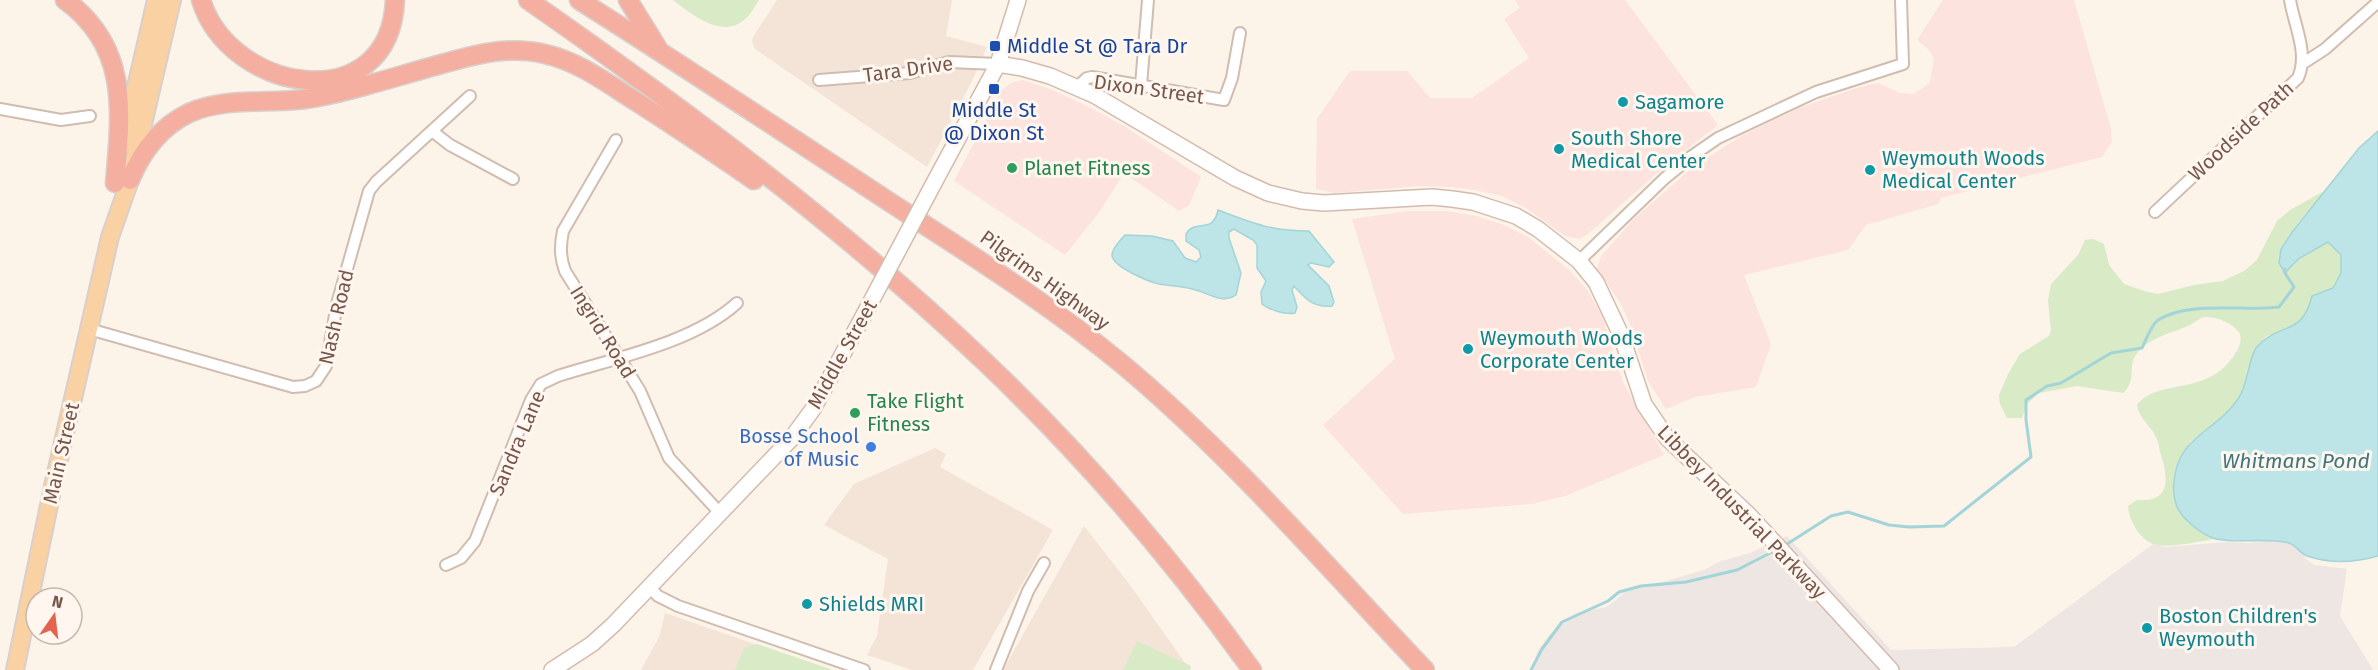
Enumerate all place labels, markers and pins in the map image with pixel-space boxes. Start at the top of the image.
place label: Middle St @ Tara Dr [1007,34,1187,58]
marker: Middle St @ Tara Dr [988,39,1002,53]
marker: Middle St @ Dixon St [987,82,1001,96]
place label: Sagamore [1635,90,1724,114]
marker: Sagamore [1616,95,1630,109]
place label: Middle St @ Dixon St [944,98,1045,145]
place label: South Shore Medical Center [1571,126,1705,173]
marker: South Shore Medical Center [1552,142,1566,156]
place label: Weymouth Woods Medical Center [1882,146,2045,193]
place label: Planet Fitness [1024,156,1150,180]
marker: Planet Fitness [1005,161,1019,175]
marker: Weymouth Woods Medical Center [1863,163,1877,177]
place label: Weymouth Woods Corporate Center [1480,326,1643,373]
marker: Weymouth Woods Corporate Center [1461,342,1475,356]
place label: Take Flight Fitness [867,389,965,436]
marker: Take Flight Fitness [848,406,862,420]
place label: Bosse School of Music [739,424,859,471]
marker: Bosse School of Music [864,440,878,454]
place label: Shields MRI [819,592,924,616]
marker: Shields MRI [800,597,814,611]
place label: Boston Children's Weymouth [2159,604,2317,651]
marker: Boston Children's Weymouth [2140,621,2154,635]

